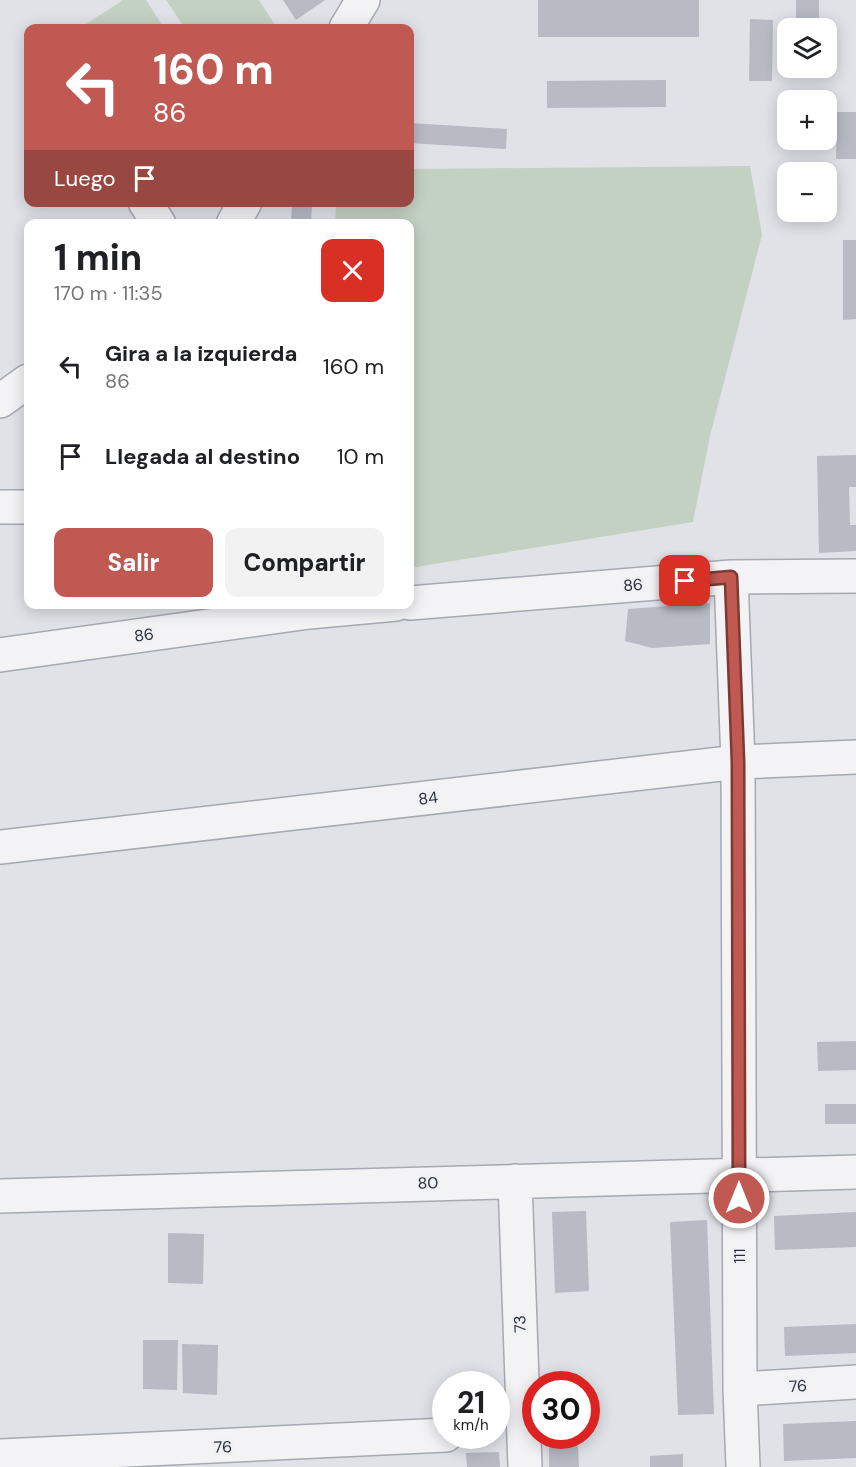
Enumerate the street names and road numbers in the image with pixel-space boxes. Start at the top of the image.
street label: 86 [622,574,644,596]
street label: 86 [133,623,155,647]
street label: 84 [417,786,439,810]
street label: 80 [417,1172,439,1194]
street label: 111 [729,1249,750,1263]
street label: 73 [509,1315,531,1333]
street label: 76 [788,1375,808,1397]
street label: 76 [214,1436,232,1458]

